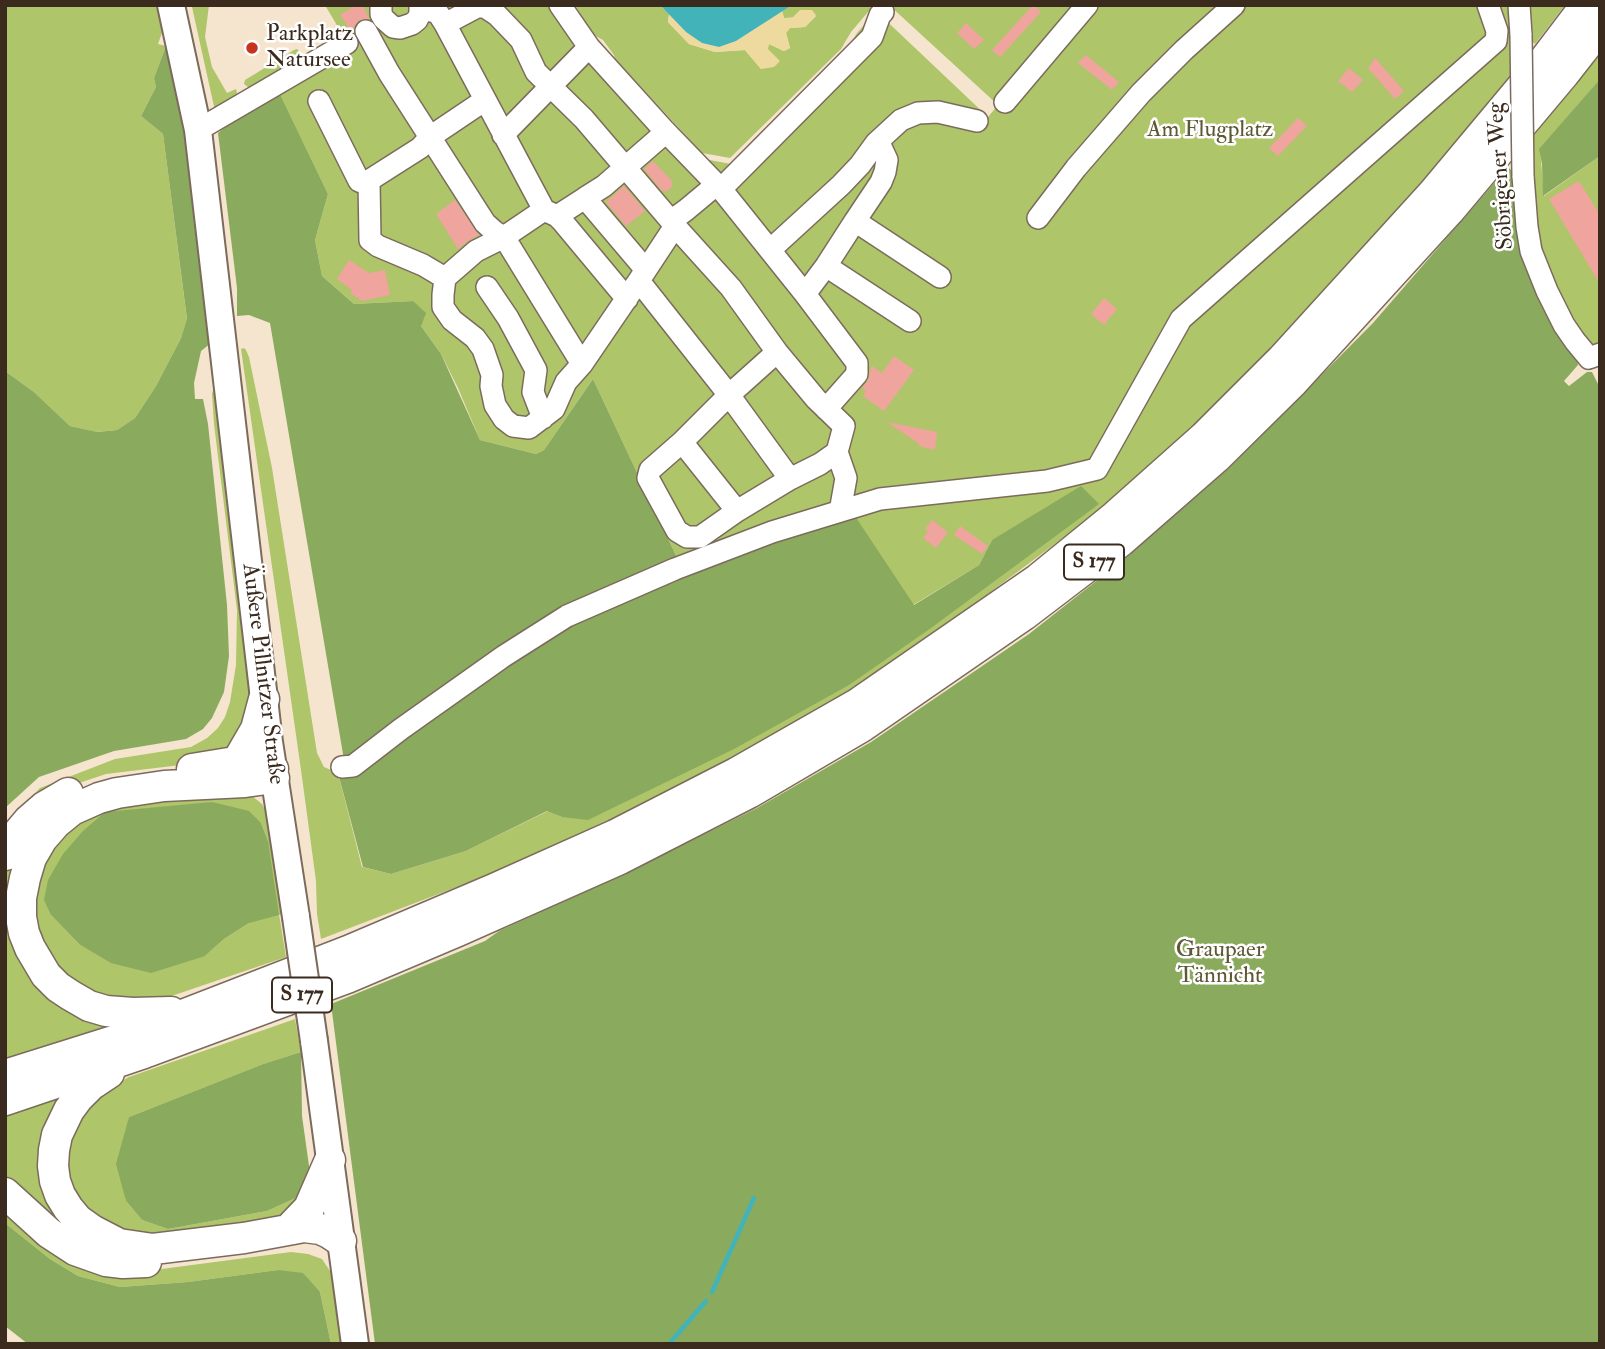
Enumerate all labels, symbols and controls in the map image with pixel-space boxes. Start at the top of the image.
place label: Parkplatz Natursee [266,21,353,75]
marker: Parkplatz Natursee [244,40,260,56]
street label: Söbrigener Weg [1483,101,1521,251]
park label: Am Flugplatz [1147,117,1273,145]
road number: S 177 [1064,544,1124,580]
street label: Äußere Pillnitzer Straße [235,562,289,786]
park label: Graupaer Tännicht [1176,937,1264,991]
road number: S 177 [272,978,332,1012]

